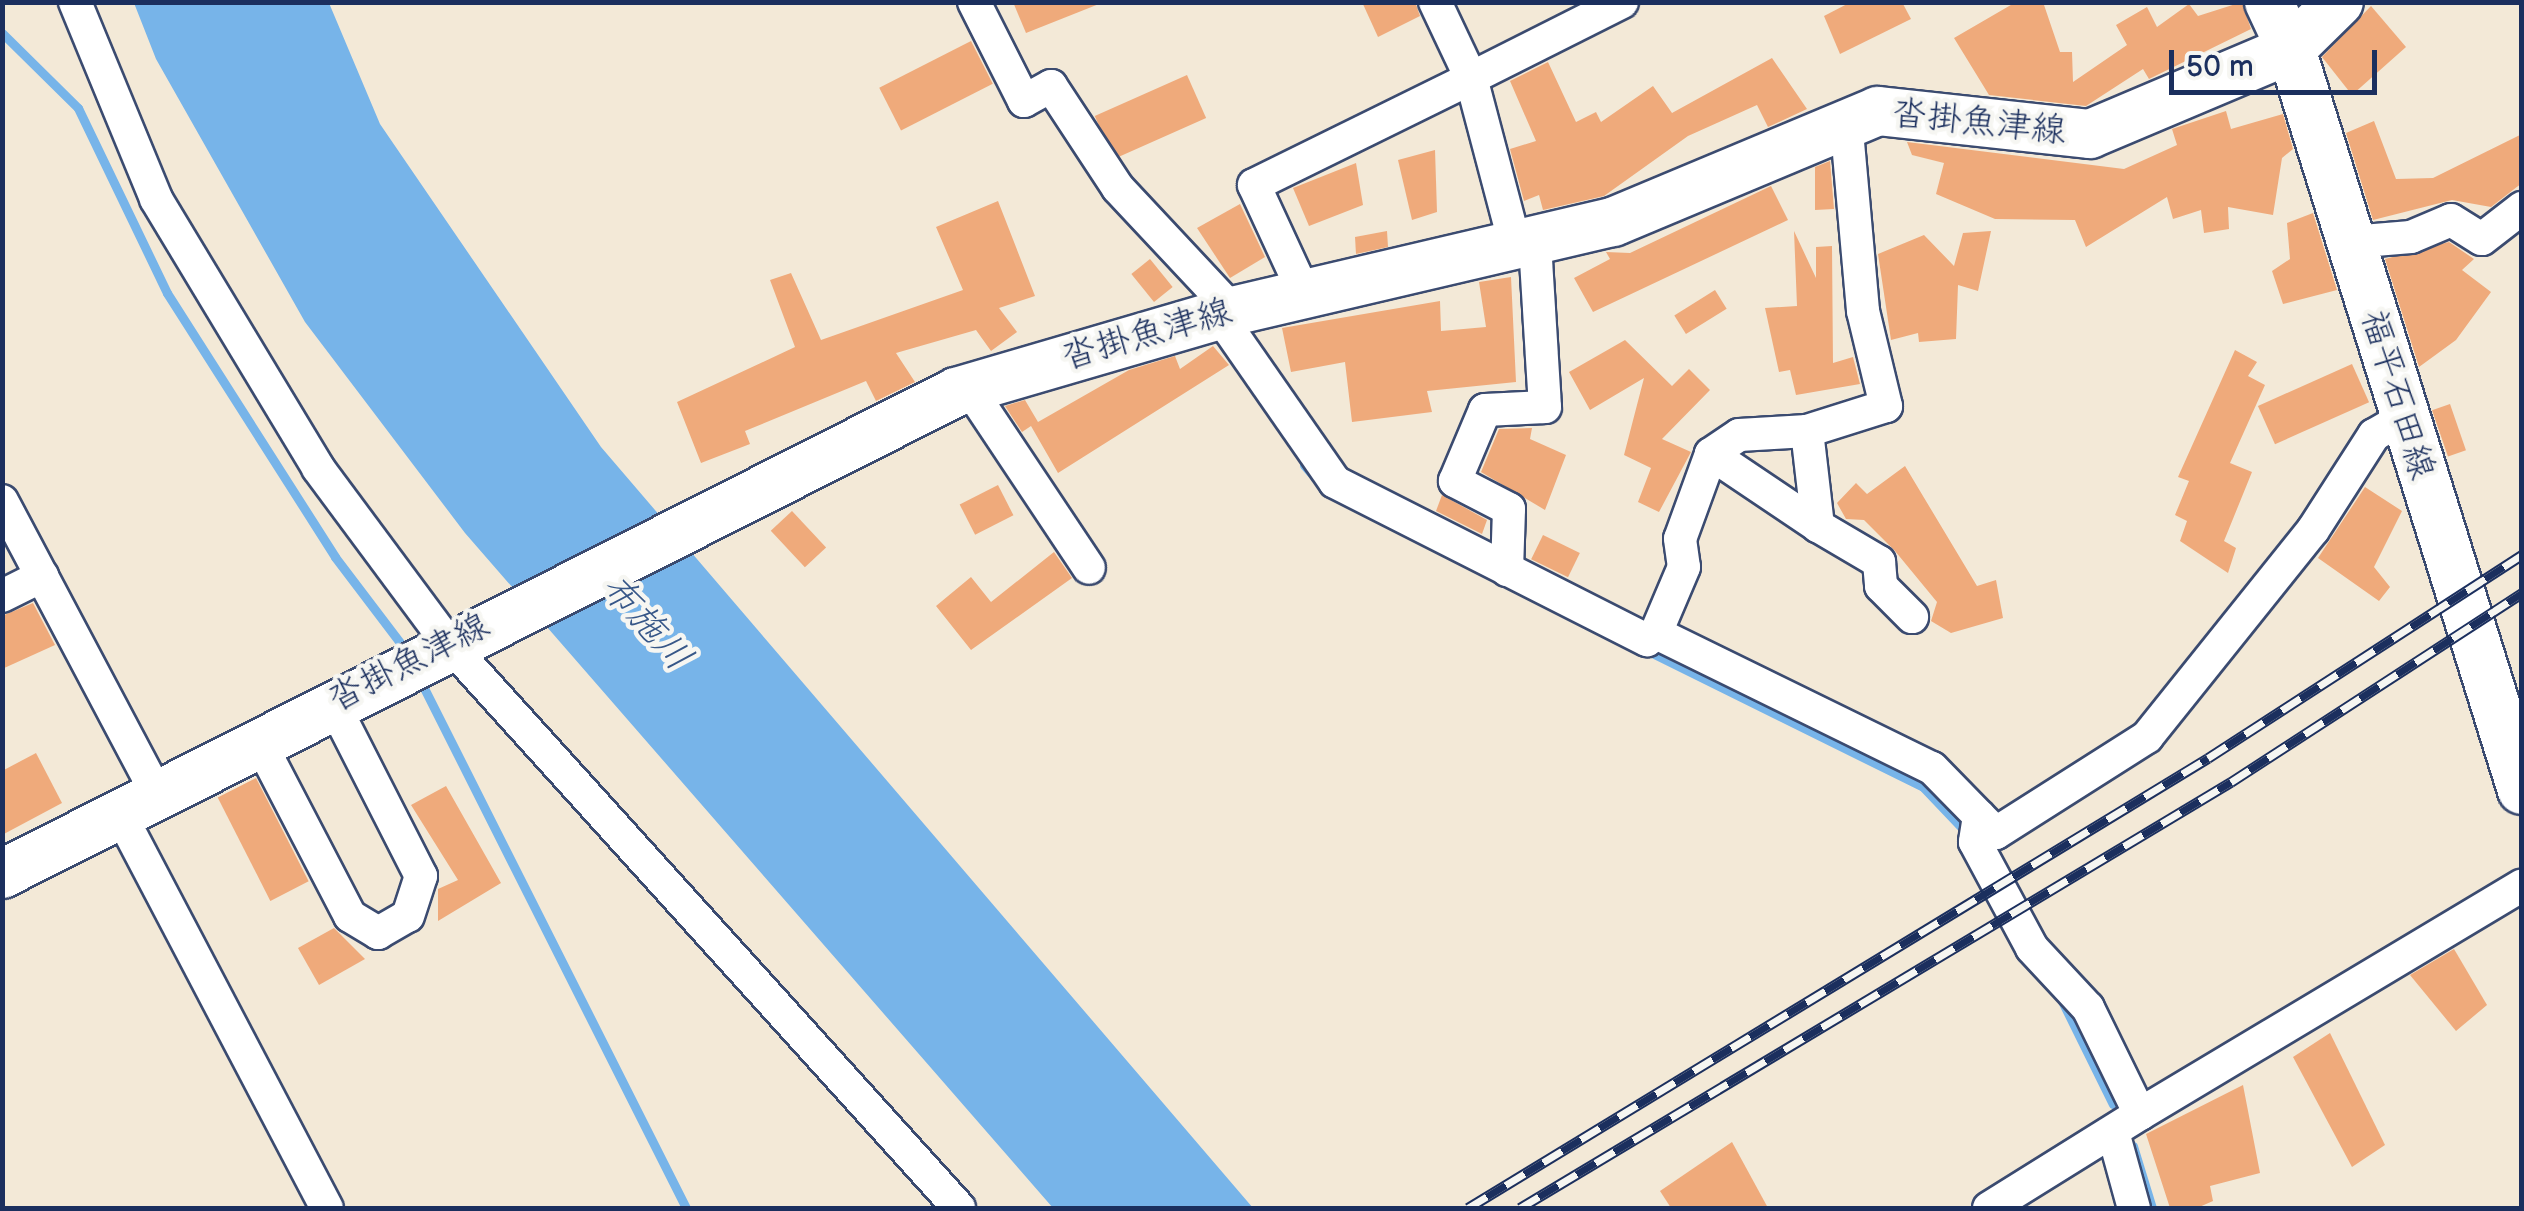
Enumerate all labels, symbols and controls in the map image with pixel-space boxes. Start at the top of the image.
scale bar [2174,30,2382,92]
text: 50 m [2186,49,2254,85]
street label: 沓掛魚津線 [1890,93,2068,153]
street label: 沓掛魚津線 [1057,291,1237,379]
street label: 福平石田線 [2351,305,2443,485]
water label: 布施川 [591,565,701,681]
street label: 沓掛魚津線 [322,605,496,721]

